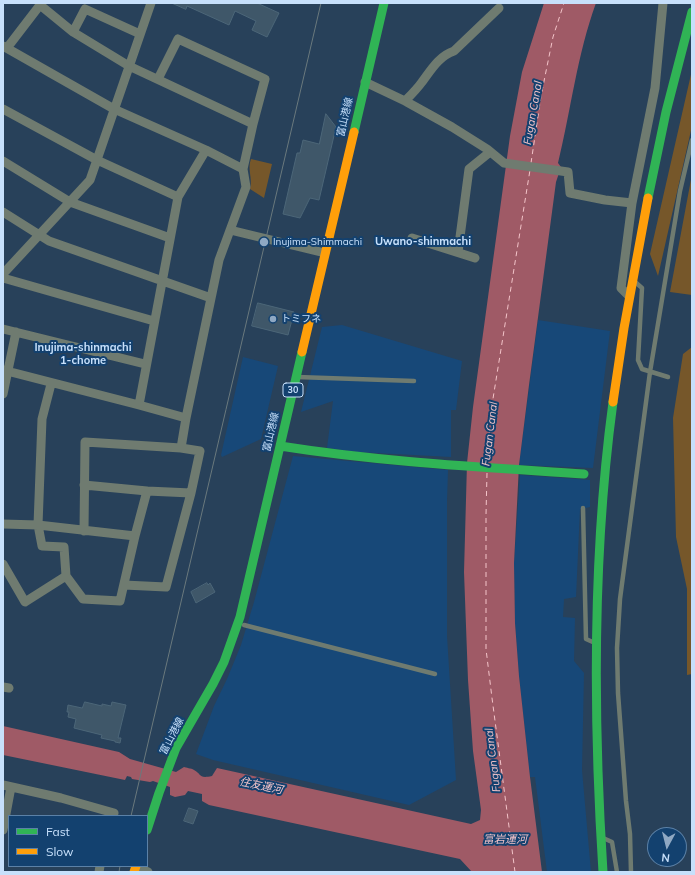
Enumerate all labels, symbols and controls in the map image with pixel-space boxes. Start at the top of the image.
water label: Fugan Canal [521,80,545,146]
street label: 富山港線 [335,96,355,138]
district label: Uwano-shinmachi [375,235,471,249]
marker: Inujima-Shimmachi [258,236,270,248]
place label: Inujima-Shimmachi [273,236,362,248]
place label: トミフネ [281,313,321,325]
marker: トミフネ [268,314,278,324]
district label: Inujima-shinmachi 1-chome [34,341,132,367]
road number: 30 [283,383,303,397]
water label: Fugan Canal [480,401,500,467]
street label: 富山港線 [261,411,281,453]
street label: 富山港線 [158,715,186,757]
water label: Fugan Canal [483,727,503,793]
water label: 住友運河 [238,775,284,797]
legend [8,815,148,867]
text: Fast [46,824,70,839]
north arrow [647,827,687,867]
water label: 富岩運河 [483,833,527,847]
text: Slow [46,844,74,859]
text: N [661,850,671,865]

